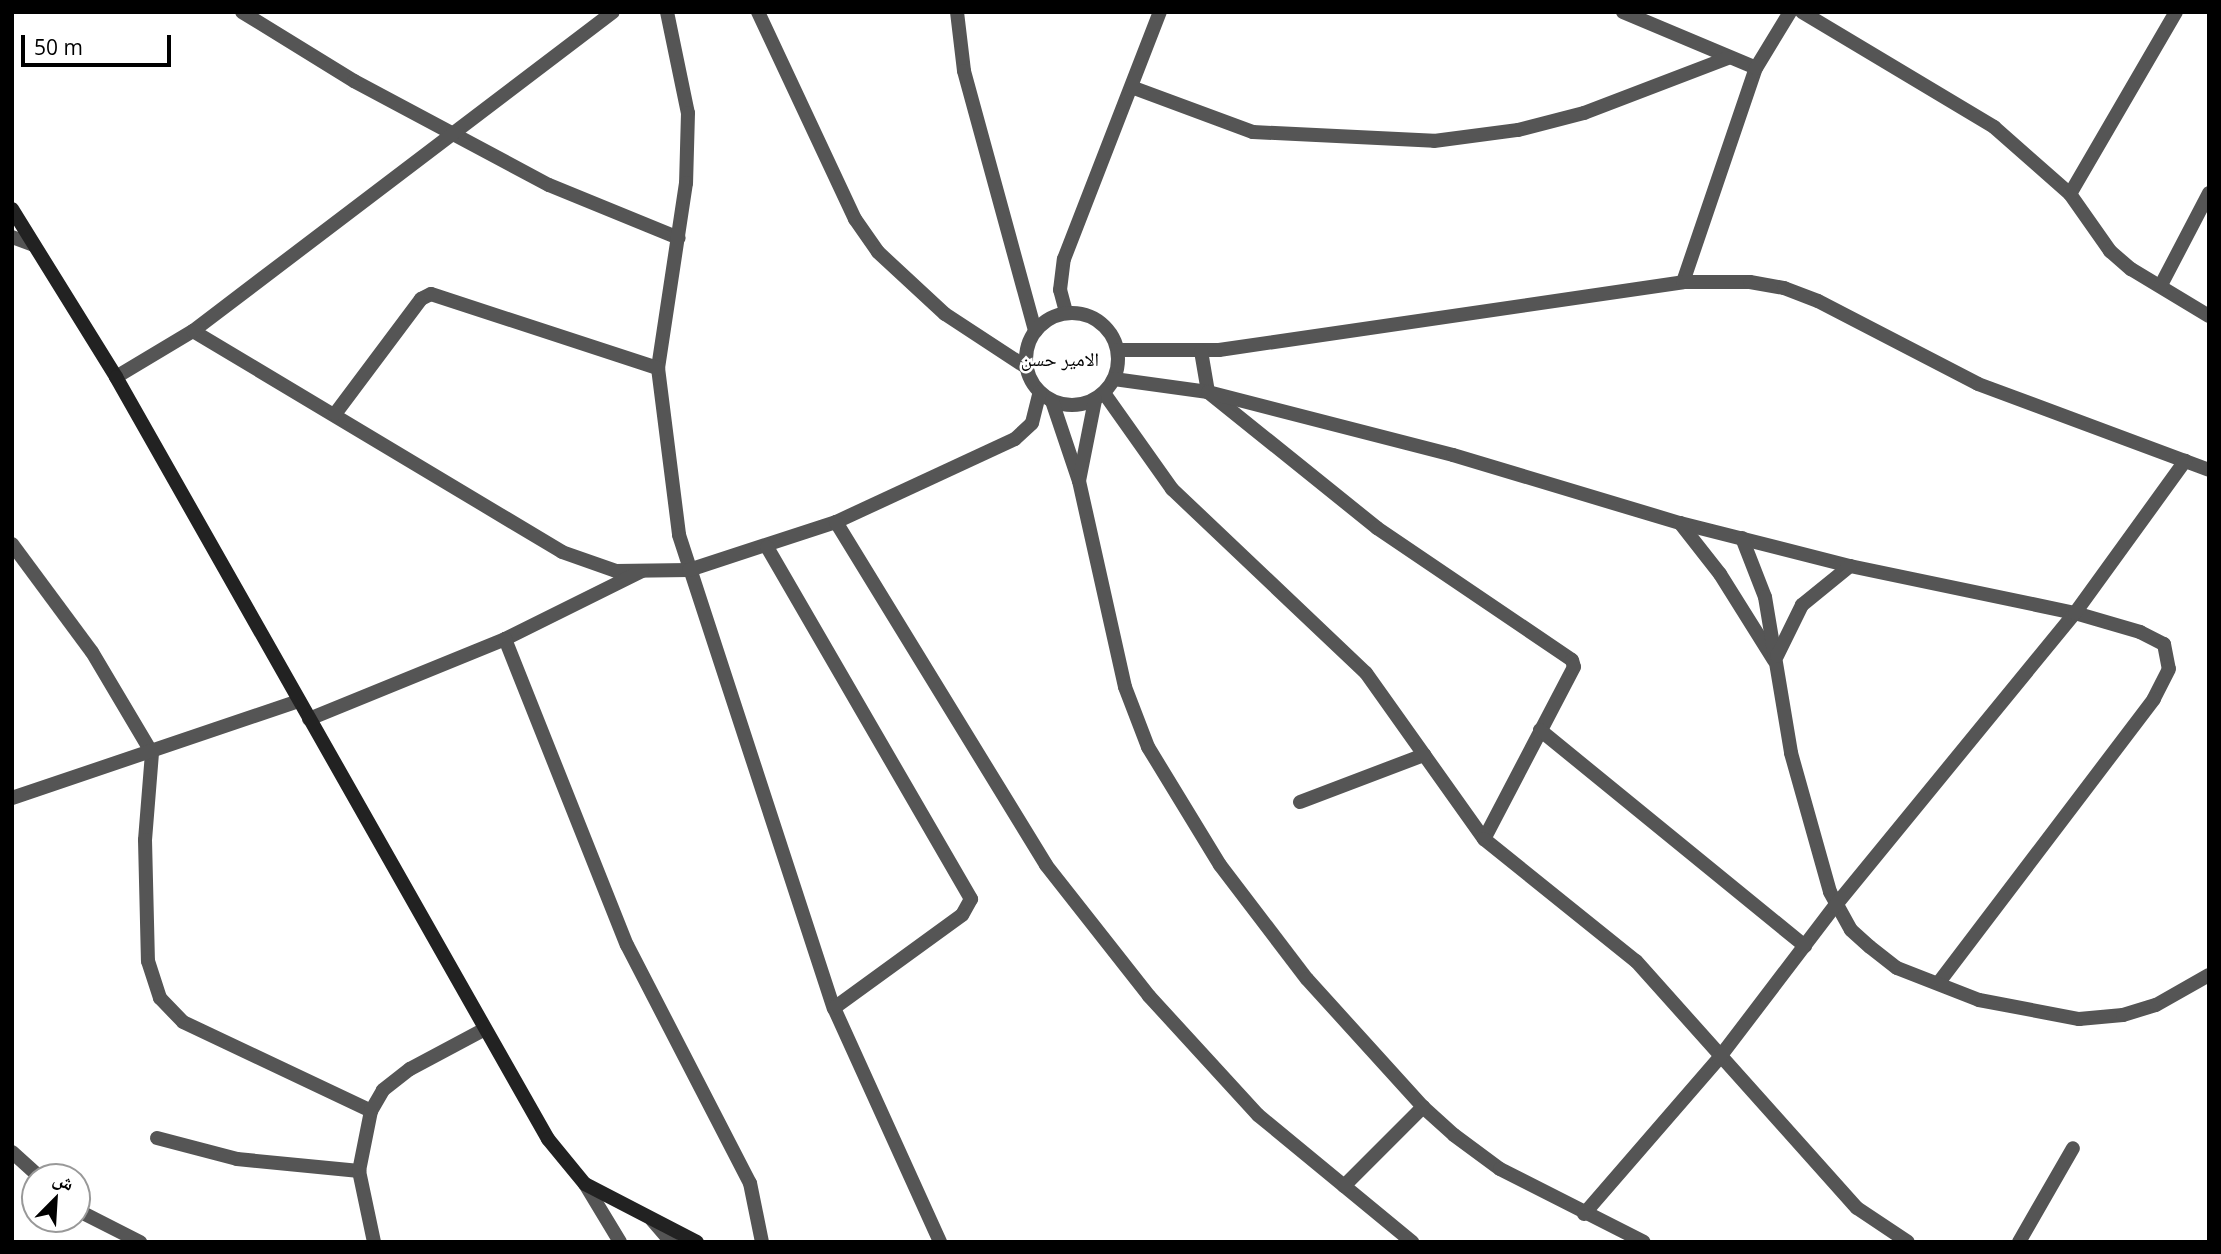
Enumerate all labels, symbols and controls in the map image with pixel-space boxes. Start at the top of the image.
scale bar [24,21,175,65]
text: 50 m [34,33,83,61]
district label: الامير حسن [1021,349,1099,371]
north arrow [21,1163,91,1233]
text: ش [49,1165,78,1197]

